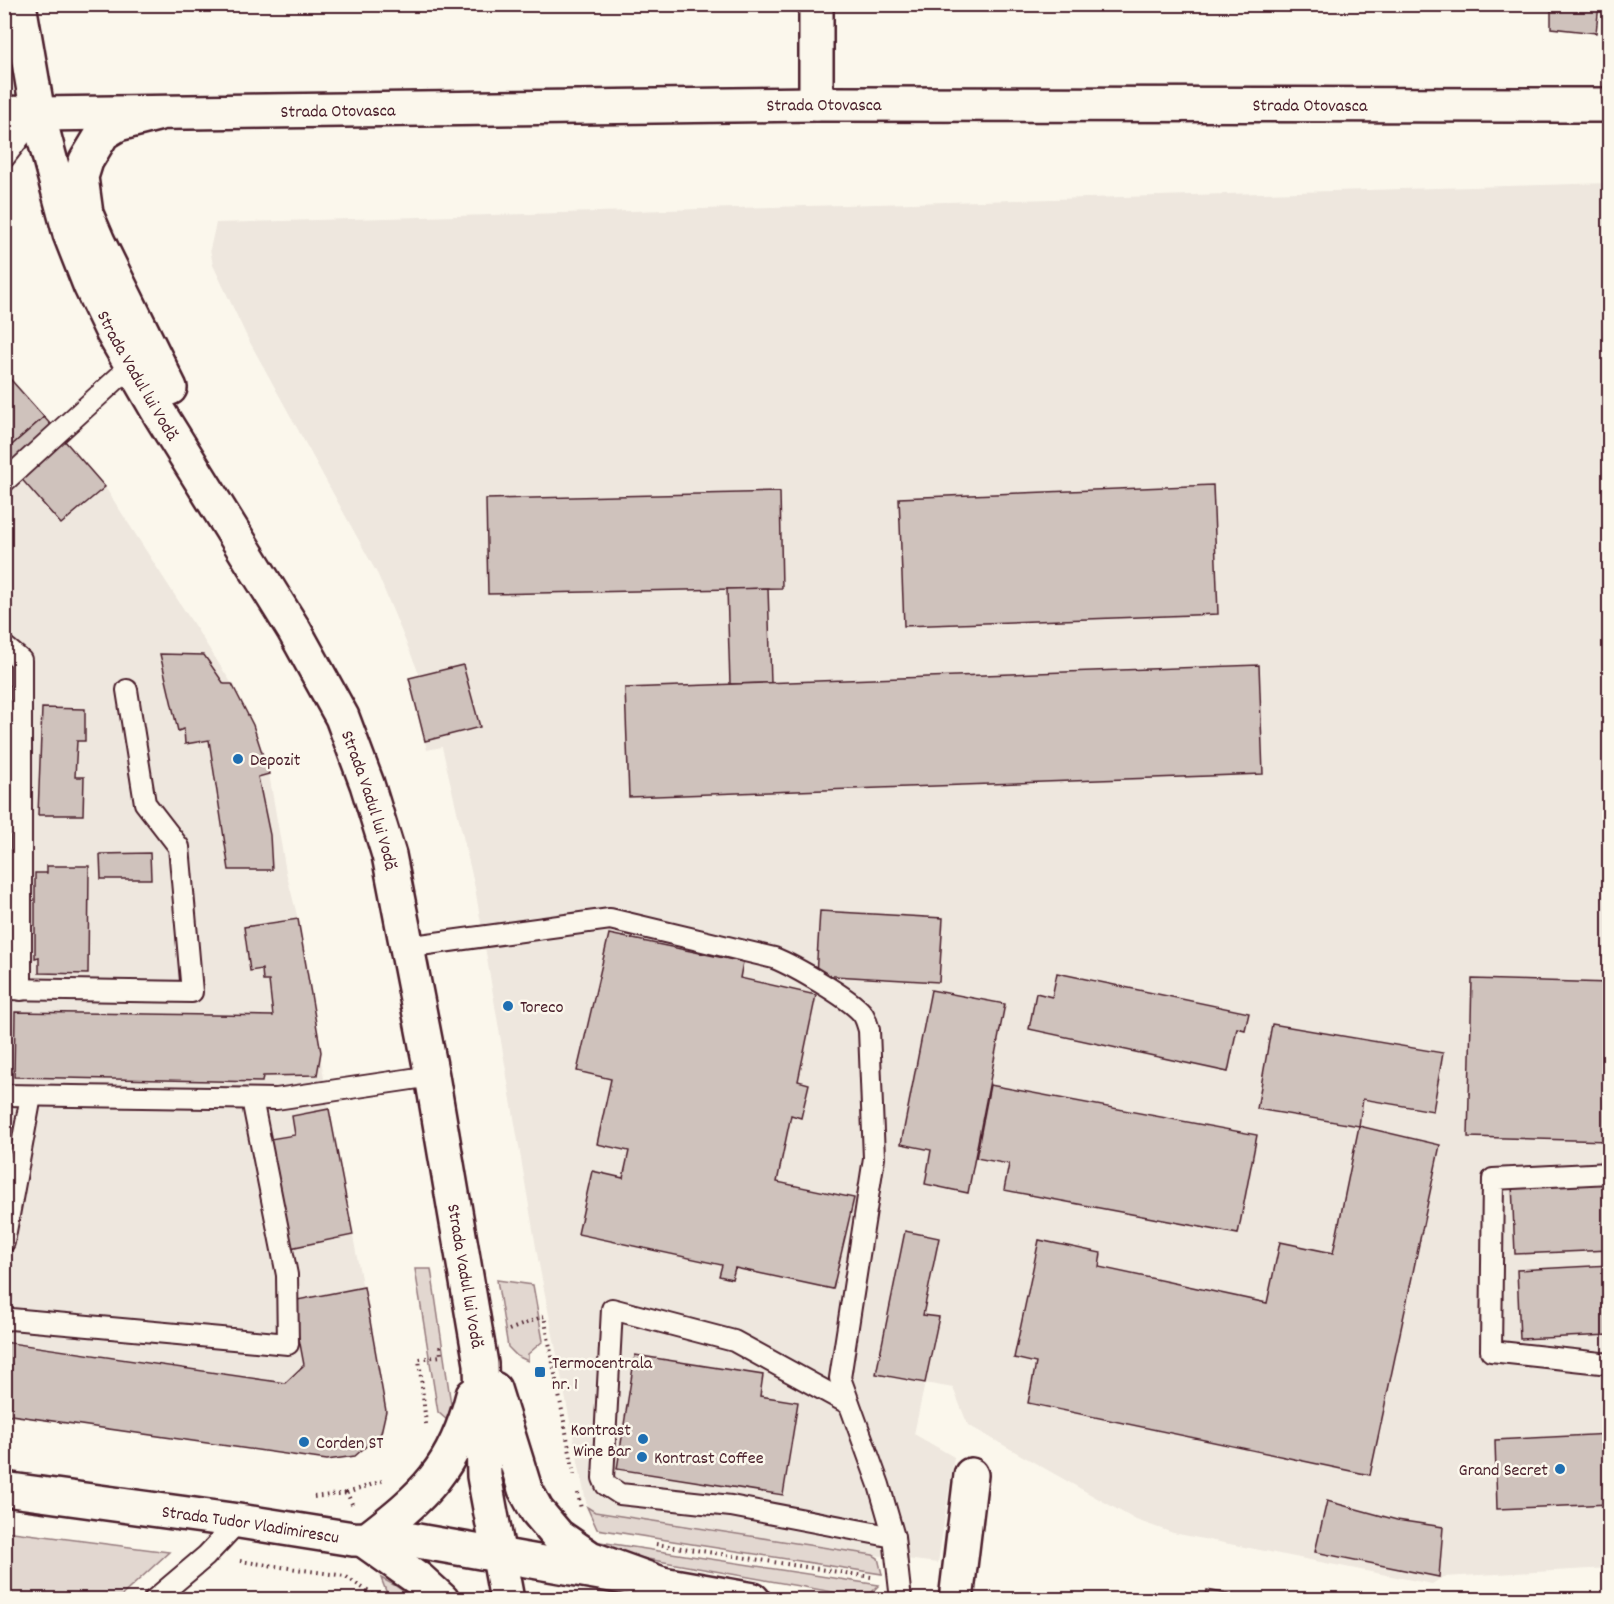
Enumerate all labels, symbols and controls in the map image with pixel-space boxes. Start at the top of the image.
street label: Strada Otovasca [766,94,882,120]
street label: Strada Otovasca [1252,95,1368,120]
street label: Strada Otovasca [280,99,396,126]
street label: Strada Vadul lui Vodă [89,307,183,446]
street label: Strada Vadul lui Vodă [333,727,402,873]
place label: Depozit [250,749,301,774]
marker: Depozit [231,752,245,766]
place label: Toreco [520,996,563,1021]
marker: Toreco [501,999,515,1013]
street label: Strada Vadul lui Vodă [439,1202,488,1351]
place label: Termocentrala nr. 1 [552,1352,653,1398]
marker: Termocentrala nr. 1 [533,1365,547,1379]
place label: Kontrast Wine Bar [570,1419,631,1465]
place label: Corden ST [316,1432,384,1457]
marker: Kontrast Wine Bar [636,1432,650,1446]
marker: Corden ST [297,1435,311,1449]
place label: Kontrast Coffee [654,1447,764,1472]
marker: Kontrast Coffee [635,1450,649,1464]
place label: Grand Secret [1459,1459,1548,1484]
marker: Grand Secret [1553,1462,1567,1476]
street label: Strada Tudor Vladimirescu [160,1501,341,1552]

